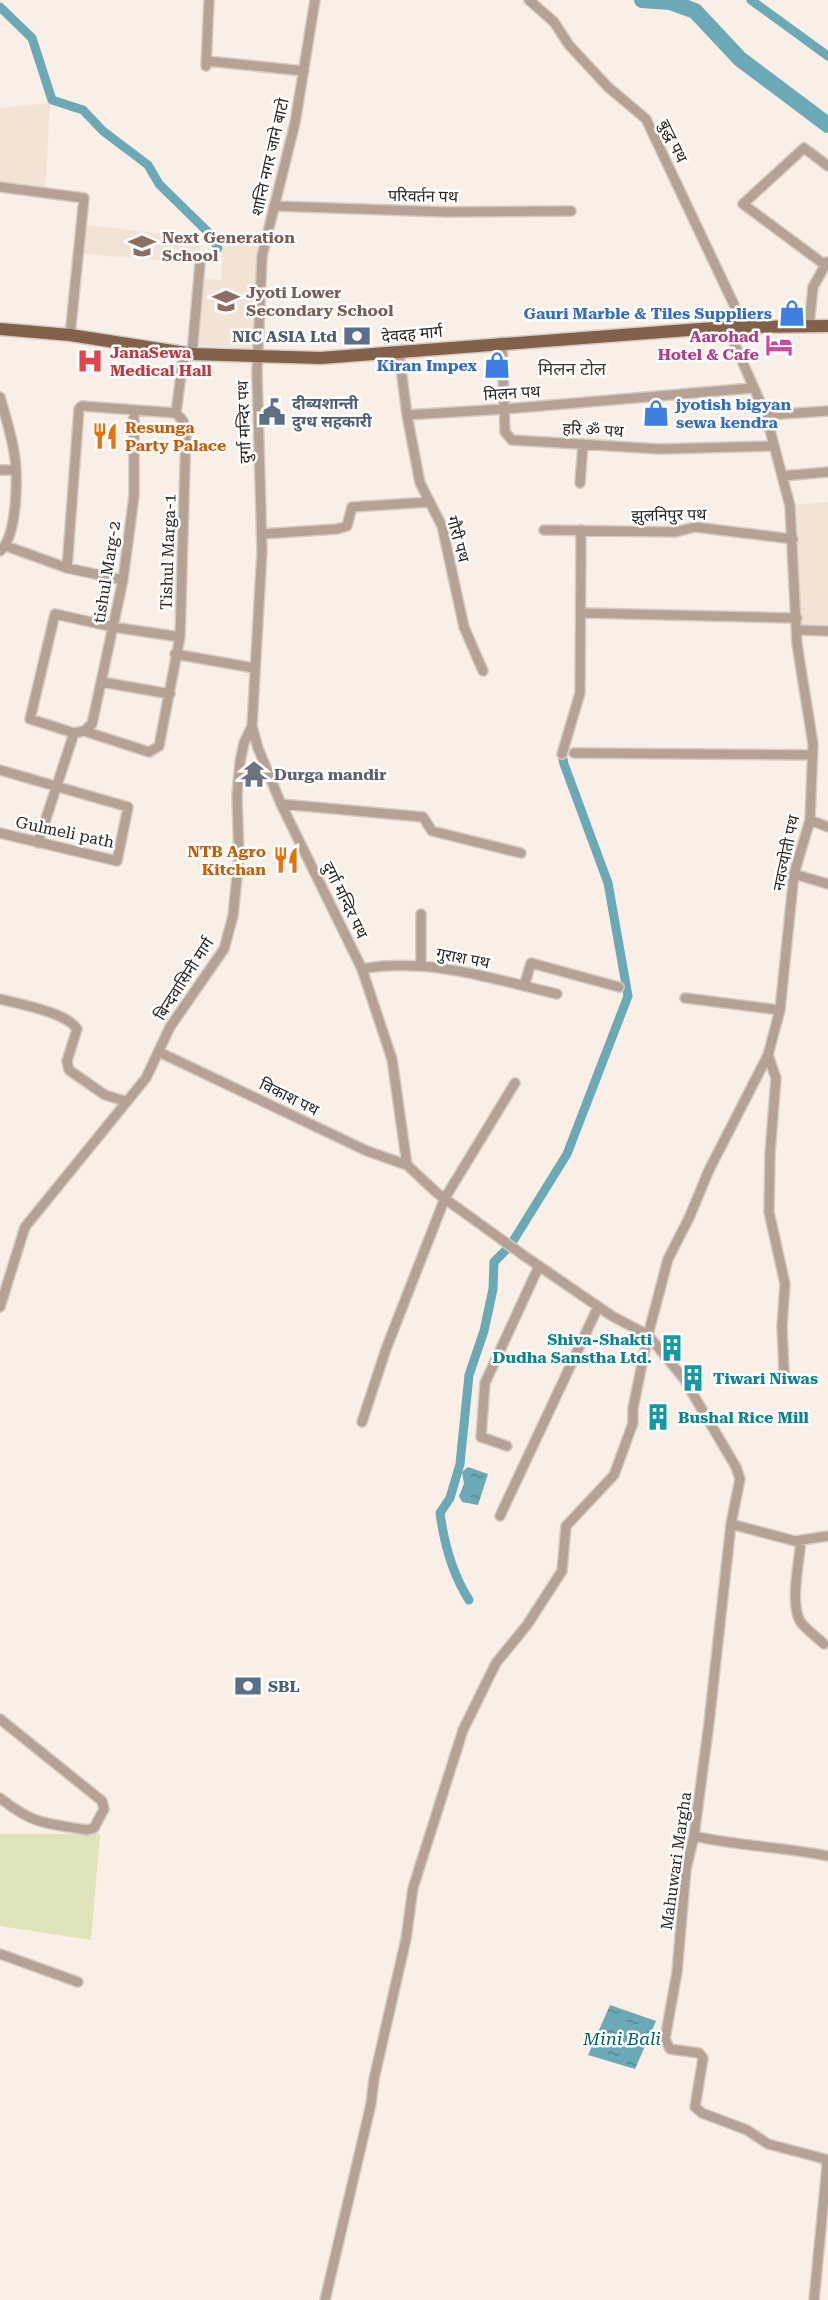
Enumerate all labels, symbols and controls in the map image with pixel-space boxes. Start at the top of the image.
street label: शान्ति नगर जाने बाटो [247,95,293,218]
street label: बुद्ध पथ [654,116,692,167]
street label: परिवर्तन पथ [388,186,459,206]
place label: Next Generation School [162,228,295,265]
school or university icon: Next Generation School [127,231,157,261]
place label: Jyoti Lower Secondary School [246,283,394,320]
school or university icon: Jyoti Lower Secondary School [211,286,241,316]
shop icon: Gauri Marble & Tiles Suppliers [777,298,807,328]
place label: Gauri Marble & Tiles Suppliers [523,304,772,323]
bank icon: NIC ASIA Ltd [342,321,372,351]
street label: देवदह मार्ग [381,322,444,346]
place label: NIC ASIA Ltd [232,327,337,346]
place label: Aarohad Hotel & Cafe [658,327,759,364]
hotel icon: Aarohad Hotel & Cafe [764,330,794,360]
place label: JanaSewa Medical Hall [110,343,213,380]
hospital icon: JanaSewa Medical Hall [75,346,105,376]
shop icon: Kiran Impex [482,350,512,380]
place label: Kiran Impex [377,356,478,375]
district label: मिलन टोल [538,358,607,379]
street label: दुर्गा मन्दिर पथ [233,380,256,464]
street label: मिलन पथ [483,381,542,404]
place label: दीब्यशान्ती दुग्ध सहकारी [292,394,372,432]
place label: jyotish bigyan sewa kendra [674,395,791,432]
public building icon: दीब्यशान्ती दुग्ध सहकारी [257,397,287,427]
shop icon: jyotish bigyan sewa kendra [641,398,671,428]
place label: Resunga Party Palace [125,418,226,455]
street label: हरि ॐ पथ [562,419,625,441]
restaurant icon: Resunga Party Palace [90,421,120,451]
street label: Tishul Marga-1 [156,494,180,610]
street label: झुलनिपुर पथ [631,505,707,526]
street label: गौरी पथ [443,514,473,565]
street label: tishul Marg-2 [90,520,124,624]
temple icon: Durga mandir [239,759,269,789]
place label: Durga mandir [274,765,386,784]
street label: Gulmeli path [14,812,116,852]
street label: नवज्योती पथ [769,813,803,893]
place label: NTB Agro Kitchan [187,842,266,879]
restaurant icon: NTB Agro Kitchan [271,845,301,875]
street label: दुर्गा मन्दिर पथ [317,859,372,942]
street label: बिन्दवासिनी मार्ग [150,933,218,1024]
street label: गुराश पथ [435,944,492,974]
street label: विकाश पथ [256,1074,322,1120]
place label: Shiva-Shakti Dudha Sanstha Ltd. [493,1330,653,1367]
building icon: Shiva-Shakti Dudha Sanstha Ltd. [657,1333,687,1363]
building icon: Tiwari Niwas [678,1363,708,1393]
place label: Tiwari Niwas [713,1369,818,1388]
building icon: Bushal Rice Mill [643,1402,673,1432]
place label: Bushal Rice Mill [678,1408,810,1427]
bank icon: SBL [233,1671,263,1701]
place label: SBL [268,1677,300,1696]
street label: Mahuwari Margha [657,1790,695,1931]
water label: Mini Bali [582,2028,661,2049]

